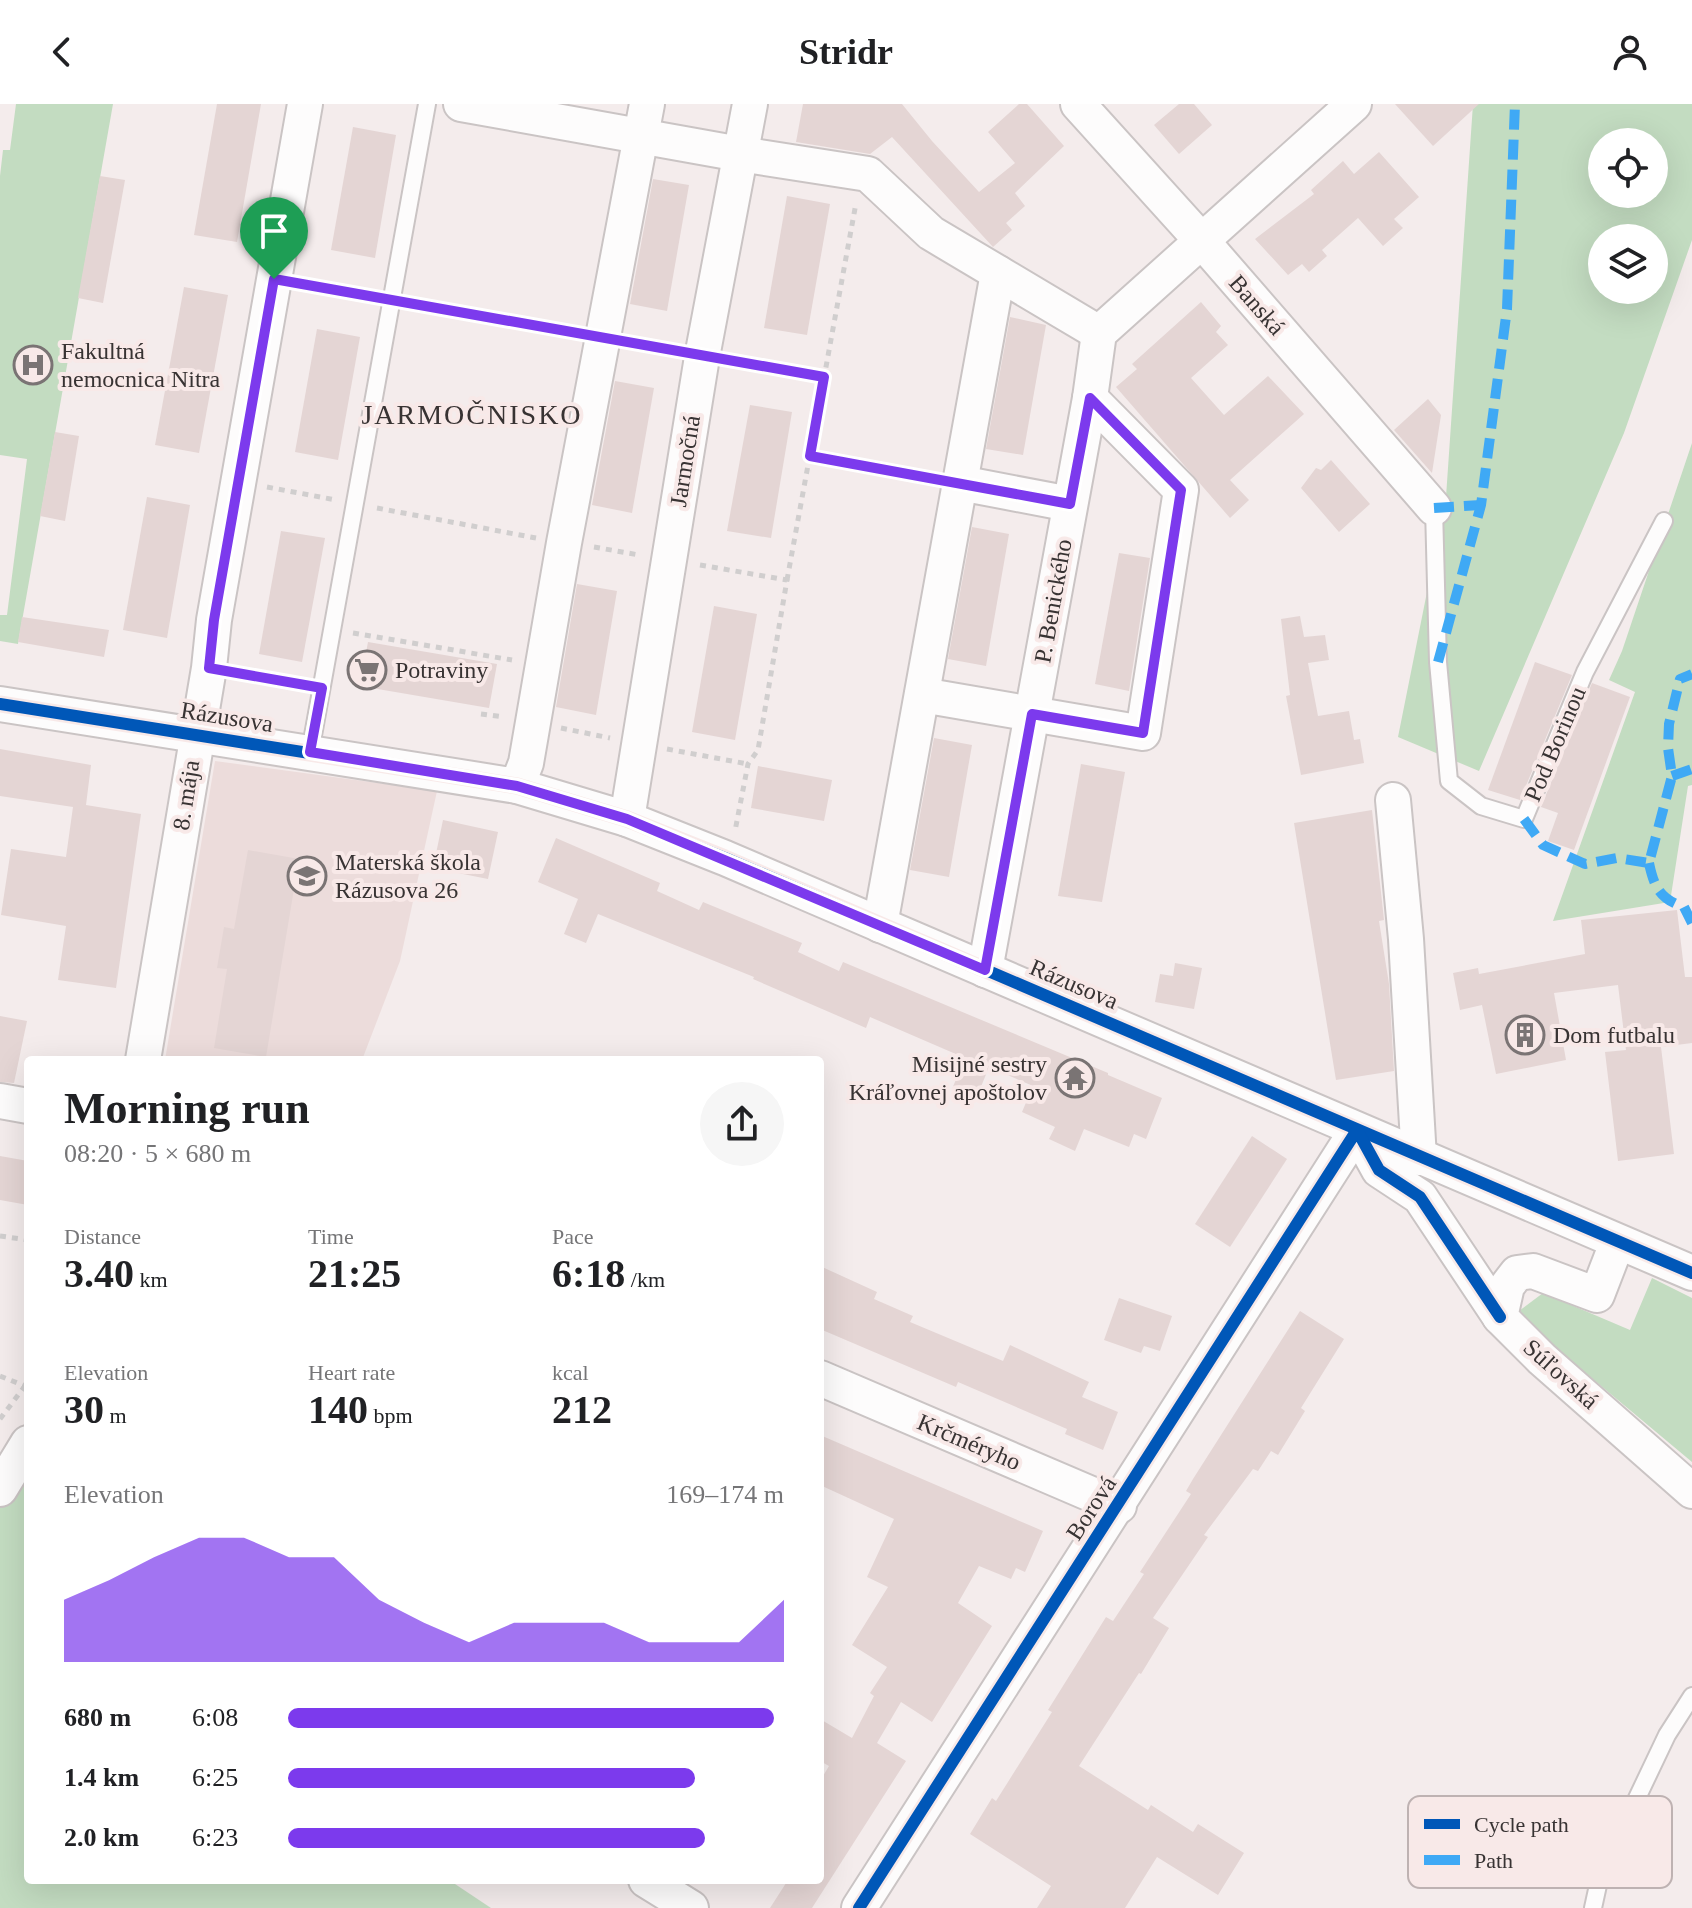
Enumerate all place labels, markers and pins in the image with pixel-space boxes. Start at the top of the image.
pin [240,197,308,279]
place label: Fakultná nemocnica Nitra [61,338,221,392]
hospital icon: Fakultná nemocnica Nitra [12,344,54,386]
supermarket icon: Potraviny [346,649,388,691]
place label: Potraviny [395,657,488,683]
place label: Materská škola Rázusova 26 [335,849,481,903]
school or university icon: Materská škola Rázusova 26 [286,855,328,897]
building icon: Dom futbalu [1504,1014,1546,1056]
place label: Dom futbalu [1553,1022,1675,1048]
place label: Misijné sestry Kráľovnej apoštolov [849,1051,1047,1105]
temple icon: Misijné sestry Kráľovnej apoštolov [1054,1057,1096,1099]

